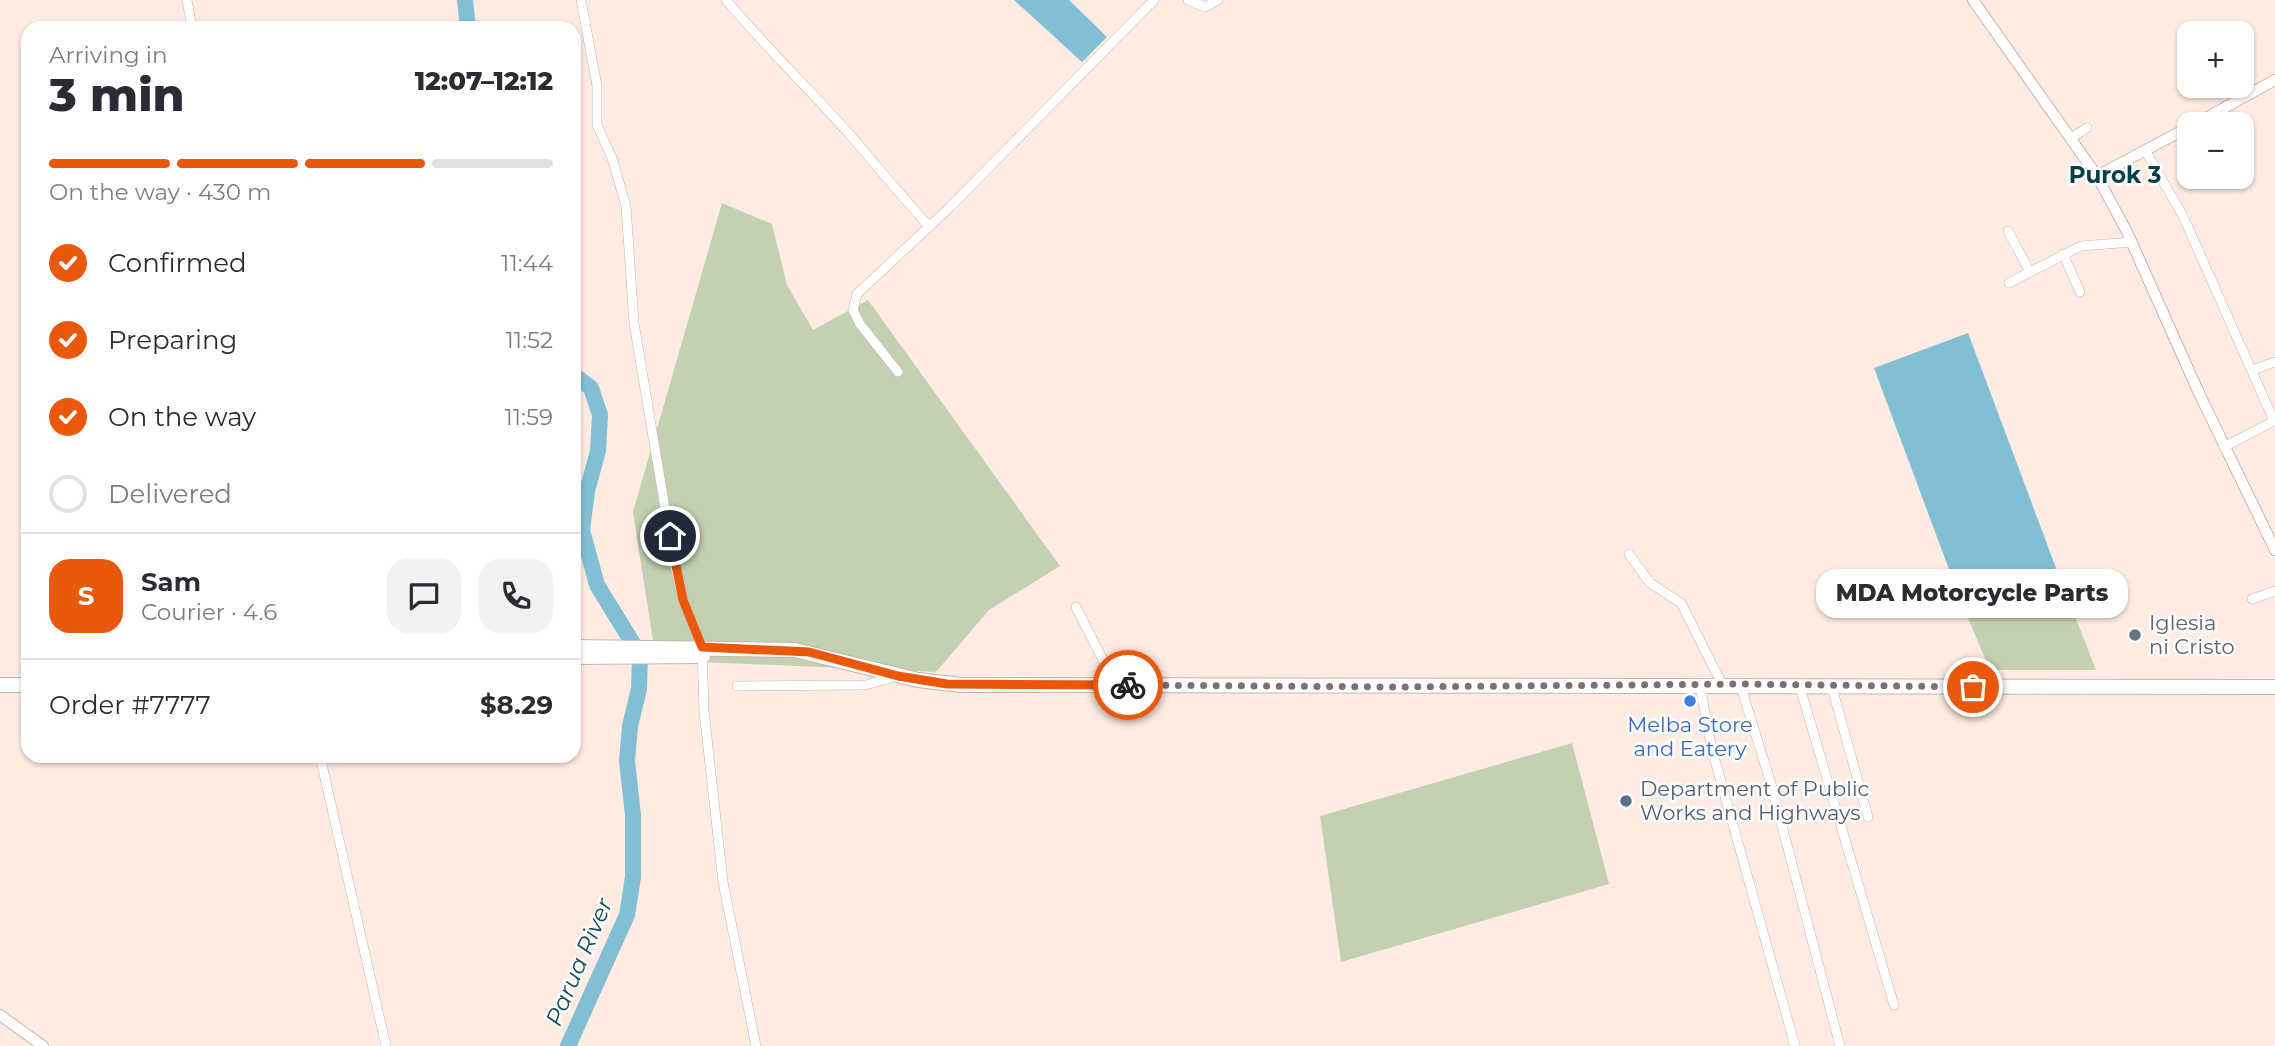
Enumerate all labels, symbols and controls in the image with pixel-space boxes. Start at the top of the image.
map controls [2177,21,2254,189]
button: + [2177,21,2254,98]
text: Arriving in [49,41,168,69]
text: 12:07–12:12 [415,65,553,97]
text: 3 min [49,66,185,123]
button: − [2177,112,2254,189]
district label: Purok 3 [2069,161,2161,189]
text: On the way · 430 m [49,178,271,206]
icon: check [49,244,87,282]
text: Confirmed [108,247,247,279]
text: 11:44 [501,249,553,277]
icon: check [49,321,87,359]
text: Preparing [108,324,237,356]
text: 11:52 [506,326,553,354]
icon: check [49,398,87,436]
text: On the way [108,401,256,433]
text: 11:59 [504,403,553,431]
text: Delivered [108,478,232,510]
pin [640,506,700,566]
icon: home [651,517,689,555]
button: chat [387,559,461,633]
button: phone [479,559,553,633]
text: Sam [141,566,201,598]
callout: MDA Motorcycle Parts [1817,568,2129,617]
text: MDA Motorcycle Parts [1836,579,2108,607]
text: S [78,580,94,612]
text: Courier · 4.6 [141,598,277,626]
place label: Iglesia ni Cristo [2149,610,2235,659]
marker: Iglesia ni Cristo [2127,627,2143,643]
courier [1093,650,1163,720]
pin [1943,657,2003,717]
icon: bike [1109,666,1147,704]
icon: bag [1954,668,1992,706]
text: Order #7777 [49,689,211,721]
text: $8.29 [480,689,553,721]
marker: Melba Store and Eatery [1682,693,1698,709]
place label: Melba Store and Eatery [1627,712,1753,761]
place label: Department of Public Works and Highways [1640,776,1869,825]
marker: Department of Public Works and Highways [1618,793,1634,809]
water label: Parua River [540,893,619,1030]

